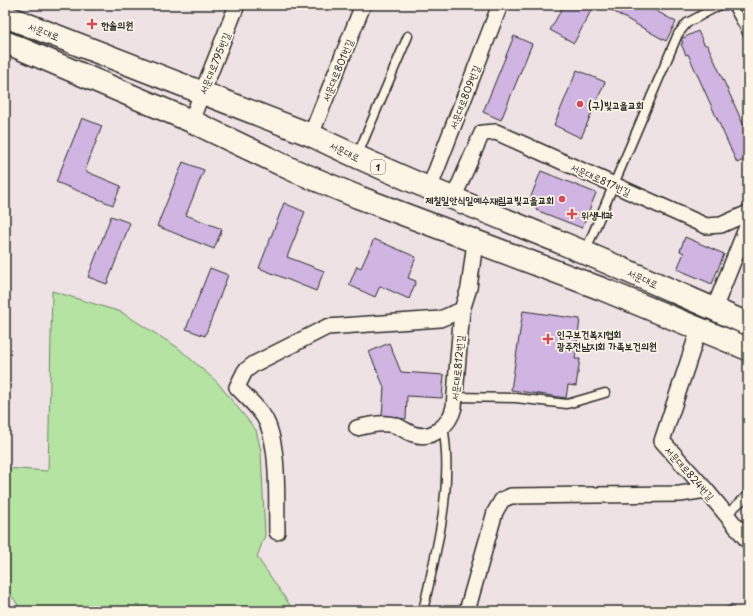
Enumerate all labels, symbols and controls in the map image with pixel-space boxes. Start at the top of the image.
place label: 한솔의원 [101,17,133,32]
street label: 서문대로 [26,18,62,44]
marker: 한솔의원 [86,18,98,30]
street label: 서문대로795번길 [195,30,233,96]
street label: 서문대로801번길 [318,36,356,104]
street label: 서문대로809번길 [445,63,483,131]
place label: (구)빛고을교회 [588,97,644,112]
marker: (구)빛고을교회 [575,99,585,109]
street label: 서문대로 [327,137,363,165]
street label: 서문대로817번길 [568,159,634,199]
road number: 1 [371,160,385,174]
place label: 제칠일안식일예수재림교빛고을교회 [425,192,554,207]
marker: 제칠일안식일예수재림교빛고을교회 [557,194,567,204]
place label: 위생내과 [581,207,613,222]
marker: 위생내과 [566,208,578,220]
street label: 서문대로 [625,265,661,291]
place label: 인구보건복지협회 광주전남지회 가족보건의원 [556,326,657,353]
marker: 인구보건복지협회 광주전남지회 가족보건의원 [542,333,554,345]
street label: 서문대로812번길 [447,334,467,402]
street label: 서문대로824번길 [662,443,718,503]

